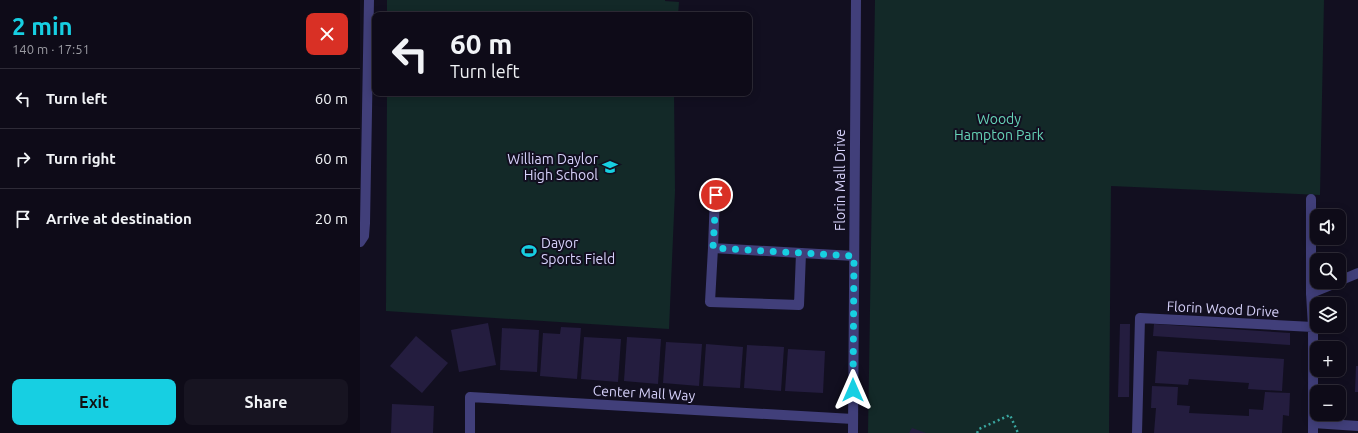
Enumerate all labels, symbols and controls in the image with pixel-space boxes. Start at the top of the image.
text: 2 min [12,13,73,40]
button: close [306,13,348,55]
icon: left [384,28,436,80]
text: 60 m [450,28,512,59]
text: 140 m · 17:51 [12,42,90,56]
text: Turn left [450,61,520,81]
icon: left [12,88,34,110]
text: Turn left [46,90,107,107]
text: 60 m [315,90,348,107]
park label: Woody Hampton Park [954,111,1044,143]
street label: Florin Mall Drive [832,129,848,231]
icon: right [12,148,34,170]
text: Turn right [46,150,116,167]
text: 60 m [315,150,348,167]
place label: William Daylor High School [507,151,599,183]
school or university icon: William Daylor High School [601,158,619,176]
pin [699,178,733,212]
icon: arrive [705,184,727,206]
icon: arrive [12,208,34,230]
map controls [1310,209,1346,421]
button: sound [1310,209,1346,245]
text: Arrive at destination [46,210,192,227]
text: 20 m [315,210,348,227]
place label: Dayor Sports Field [541,235,615,267]
sports icon: Dayor Sports Field [520,242,538,260]
button: search [1310,253,1346,289]
button: layers [1310,297,1346,333]
street label: Florin Wood Drive [1166,298,1280,320]
button: + [1310,341,1346,377]
position arrow [832,369,874,411]
button: Exit [12,379,176,425]
button: Share [184,379,348,425]
street label: Center Mall Way [592,382,696,404]
button: − [1310,385,1346,421]

